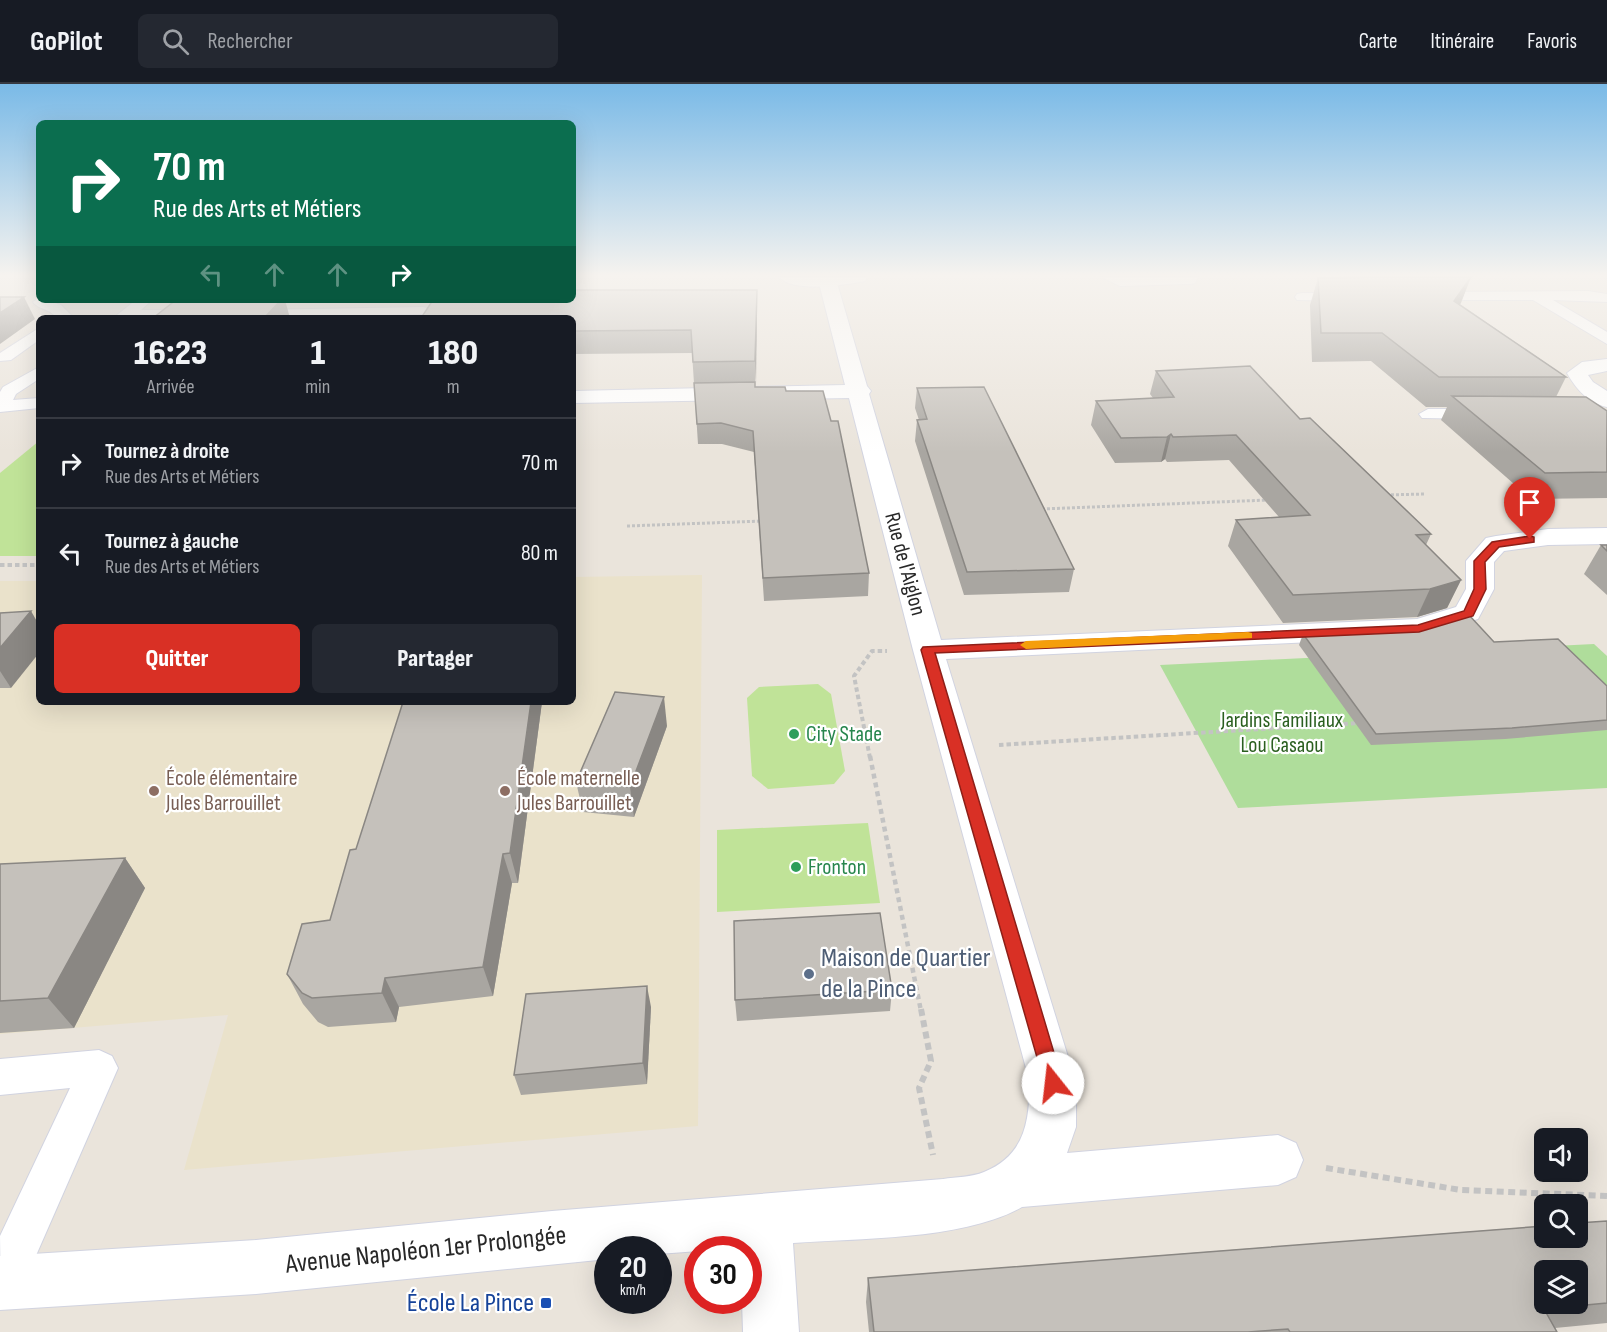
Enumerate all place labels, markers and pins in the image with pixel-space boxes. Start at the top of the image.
pin [1504,477,1555,539]
place label: City Stade [806,721,882,748]
marker: City Stade [787,727,801,741]
place label: École élémentaire Jules Barrouillet [165,765,298,817]
place label: École maternelle Jules Barrouillet [516,765,640,817]
marker: École élémentaire Jules Barrouillet [147,784,161,798]
marker: École maternelle Jules Barrouillet [498,784,512,798]
place label: Fronton [808,854,866,881]
marker: Fronton [789,860,803,874]
place label: Maison de Quartier de la Pince [821,942,991,1005]
marker: Maison de Quartier de la Pince [802,967,816,981]
place label: École La Pince [407,1287,534,1319]
marker: École La Pince [539,1296,553,1310]

